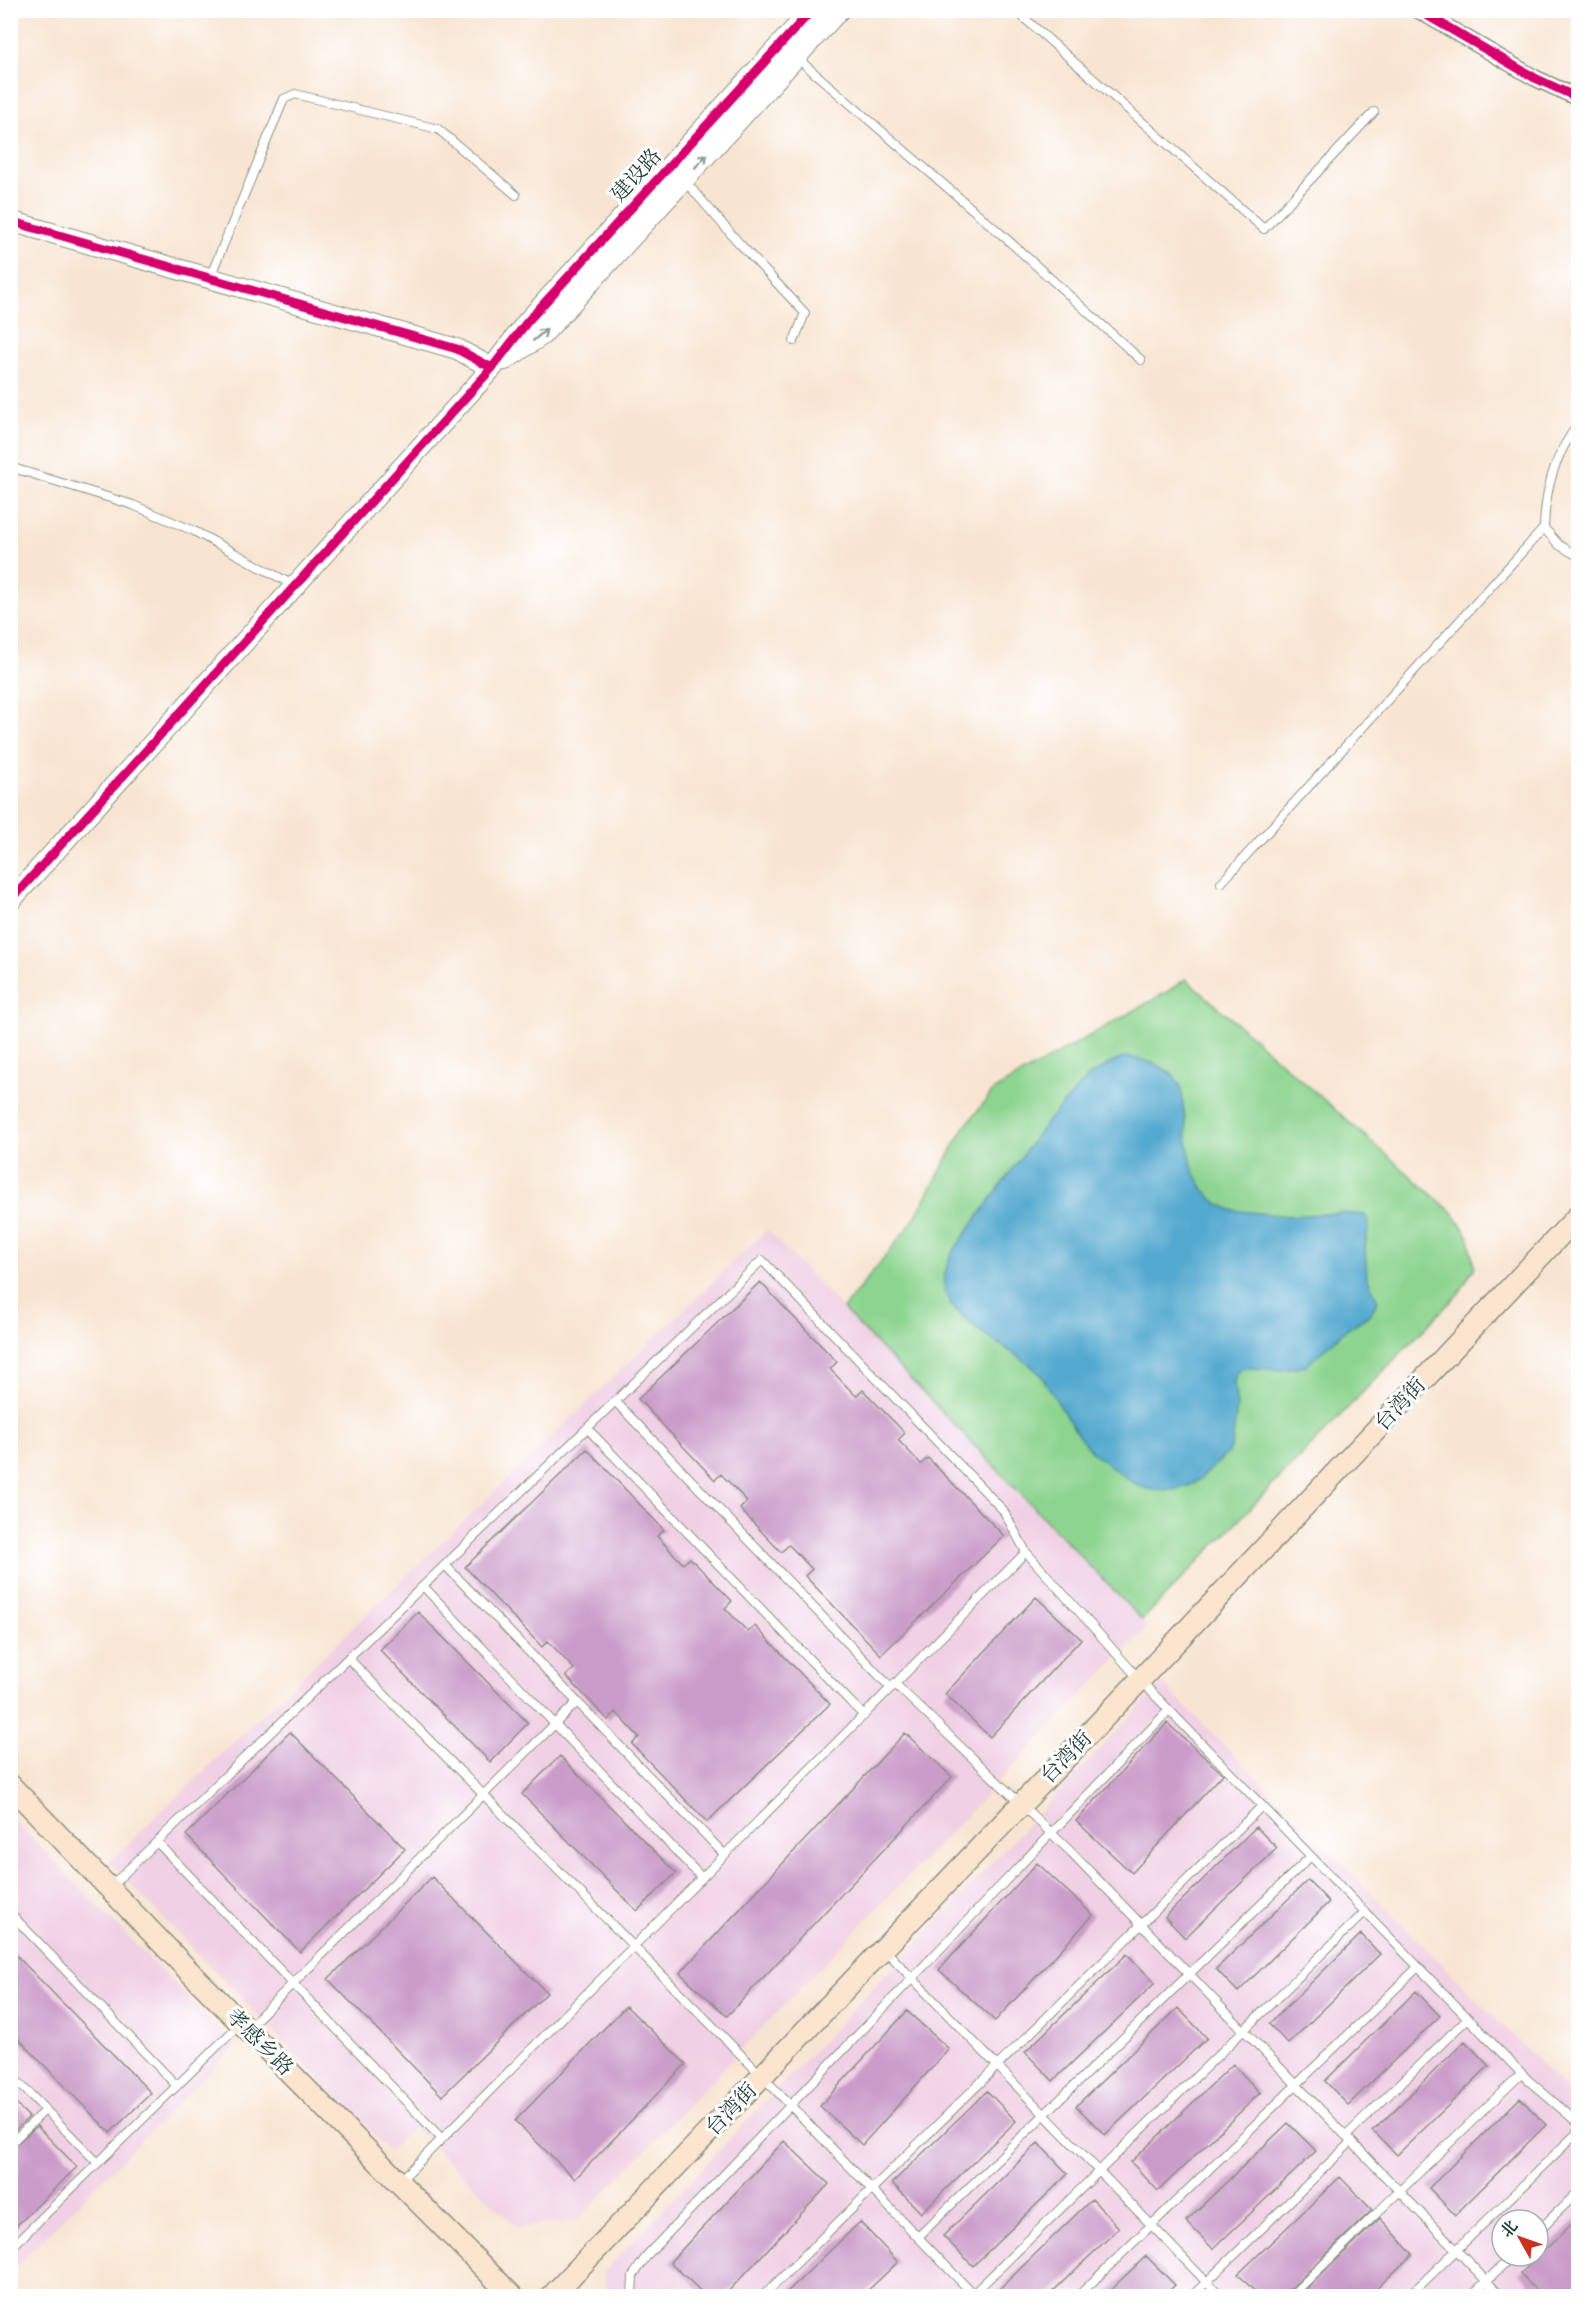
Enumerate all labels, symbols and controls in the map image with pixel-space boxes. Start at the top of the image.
street label: 建设路 [606,144,668,208]
one-way arrow [694,154,708,169]
one-way arrow [532,328,547,342]
street label: 台湾街 [1370,1373,1432,1437]
street label: 台湾街 [1035,1726,1099,1790]
street label: 孝感乡路 [220,2004,298,2082]
street label: 台湾街 [700,2078,764,2142]
north arrow [1490,2208,1550,2268]
text: 北 [1497,2217,1523,2242]

